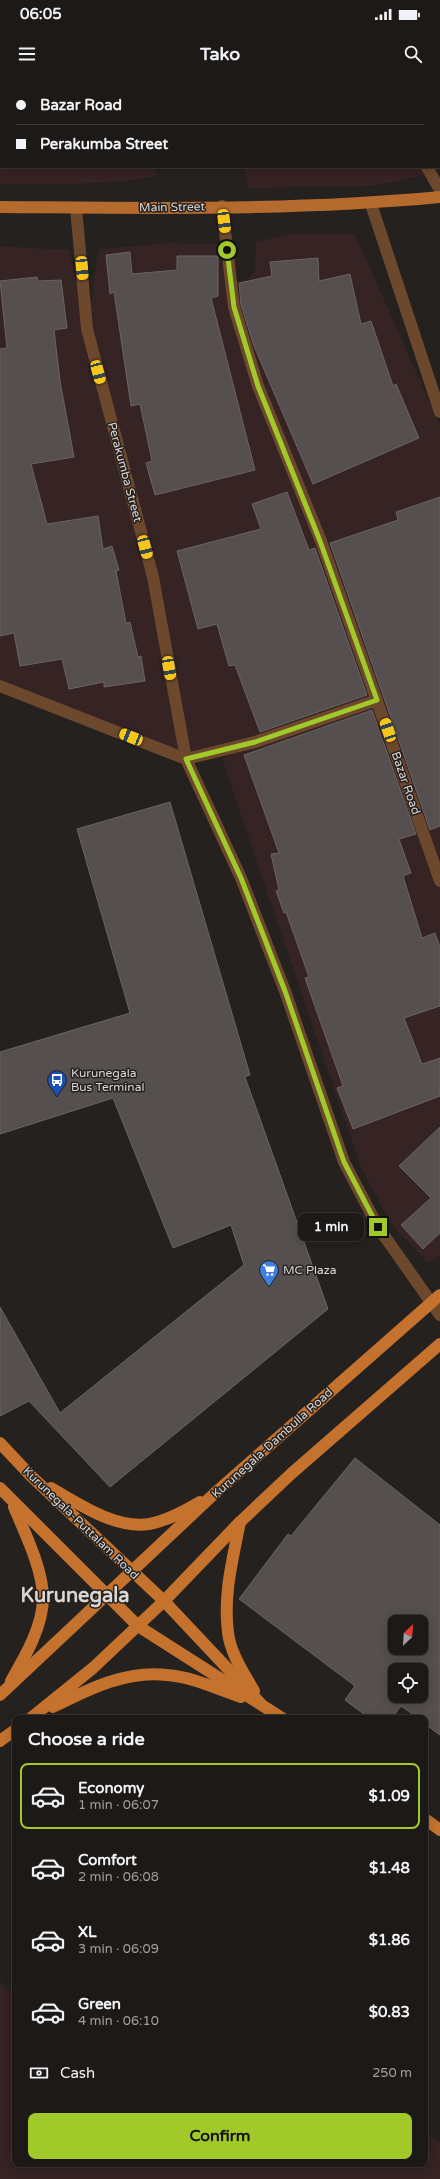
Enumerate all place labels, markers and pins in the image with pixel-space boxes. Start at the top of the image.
place label: Kurunegala Bus Terminal [71,1066,144,1094]
bus stop icon: Kurunegala Bus Terminal [46,1069,68,1097]
supermarket icon: MC Plaza [258,1259,280,1287]
place label: MC Plaza [283,1263,337,1277]

